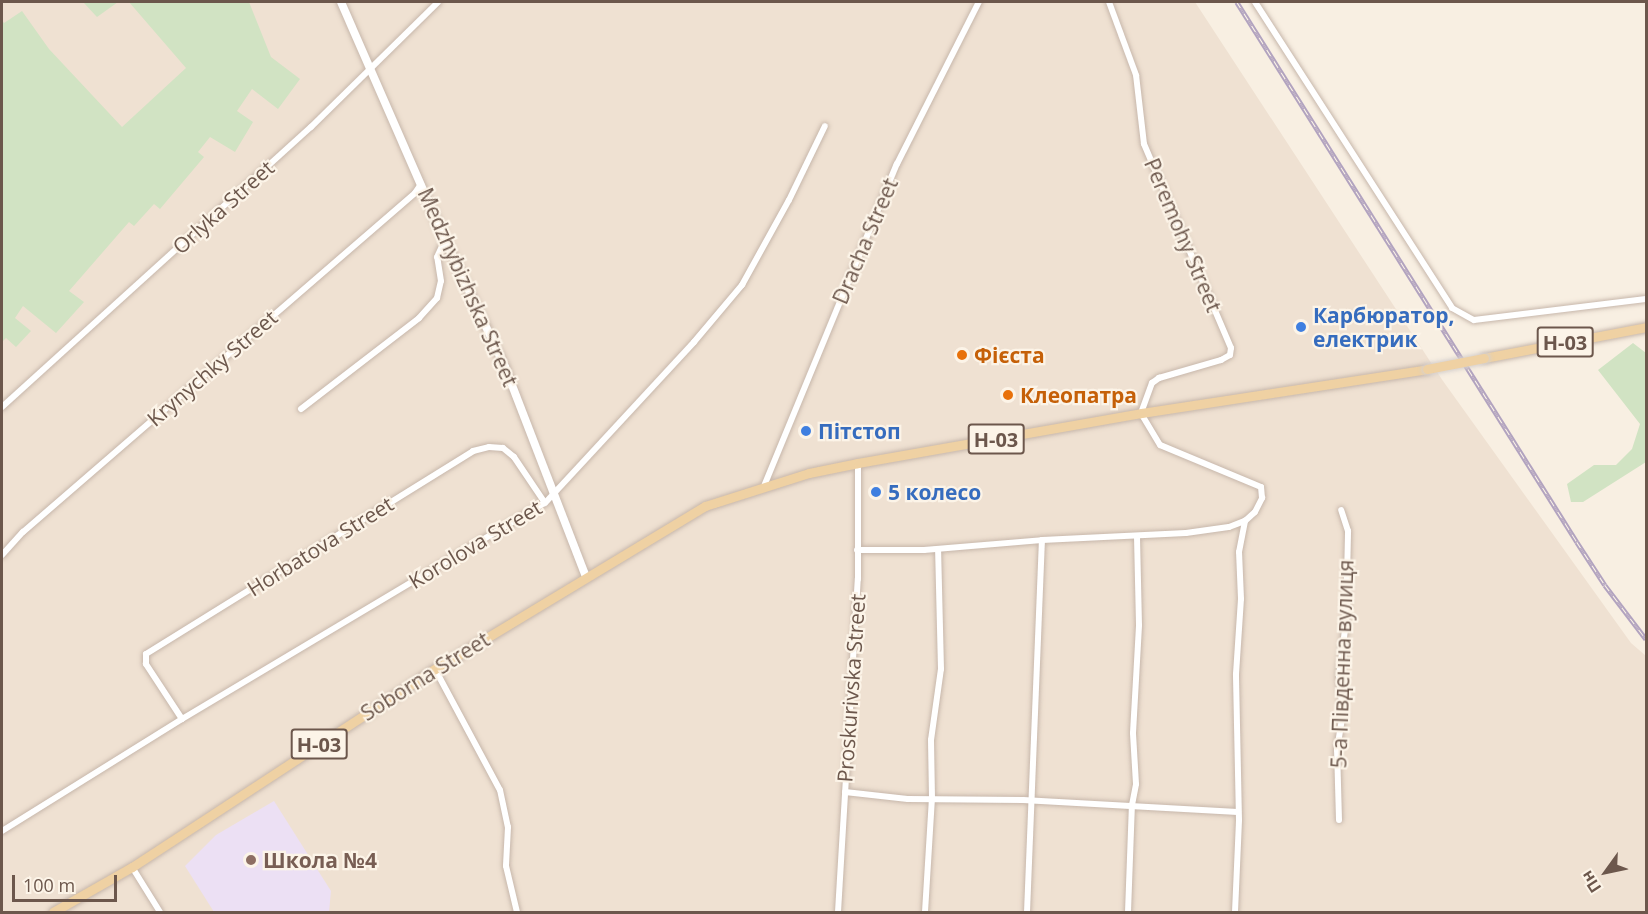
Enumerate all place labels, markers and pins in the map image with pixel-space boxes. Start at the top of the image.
place label: Карбюратор, електрик [1313,302,1454,352]
marker: Карбюратор, електрик [1294,320,1308,334]
place label: Фієста [974,342,1045,368]
marker: Фієста [955,348,969,362]
place label: Клеопатра [1020,382,1137,408]
marker: Клеопатра [1001,388,1015,402]
place label: Пітстоп [818,418,901,444]
marker: Пітстоп [799,424,813,438]
place label: 5 колесо [888,479,981,505]
marker: 5 колесо [869,485,883,499]
place label: Школа №4 [263,847,377,873]
marker: Школа №4 [244,853,258,867]

